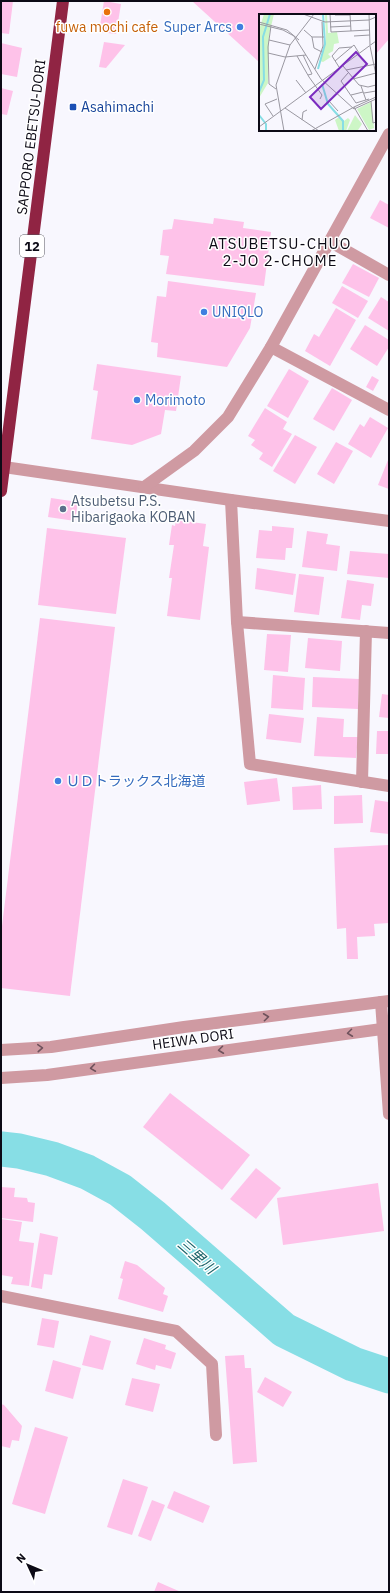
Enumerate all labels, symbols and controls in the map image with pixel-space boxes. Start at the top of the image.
marker: fuwa mochi cafe [102,7,112,17]
inset map [259,14,376,131]
place label: fuwa mochi cafe [56,18,159,36]
place label: Super Arcs [164,18,232,36]
marker: Super Arcs [235,22,245,32]
street label: SAPPORO EBETSU-DORI [13,58,49,216]
place label: Asahimachi [81,98,154,116]
marker: Asahimachi [68,102,78,112]
district label: ATSUBETSU-CHUO 2-JO 2-CHOME [209,234,351,270]
road number: 12 [20,235,44,257]
place label: UNIQLO [212,303,263,321]
marker: UNIQLO [199,307,209,317]
place label: Morimoto [145,391,206,409]
marker: Morimoto [132,395,142,405]
place label: Atsubetsu P.S. Hibarigaoka KOBAN [71,492,196,526]
marker: Atsubetsu P.S. Hibarigaoka KOBAN [58,504,68,514]
place label: ＵＤトラックス北海道 [66,772,206,790]
marker: ＵＤトラックス北海道 [53,776,63,786]
one-way arrow [263,1013,269,1022]
street label: HEIWA DORI [151,1024,235,1054]
one-way arrow [347,1029,353,1038]
one-way arrow [37,1043,43,1052]
one-way arrow [218,1045,224,1054]
one-way arrow [90,1063,96,1072]
water label: 三里川 [174,1234,222,1279]
north arrow [8,1545,48,1585]
text: N [13,1550,29,1566]

